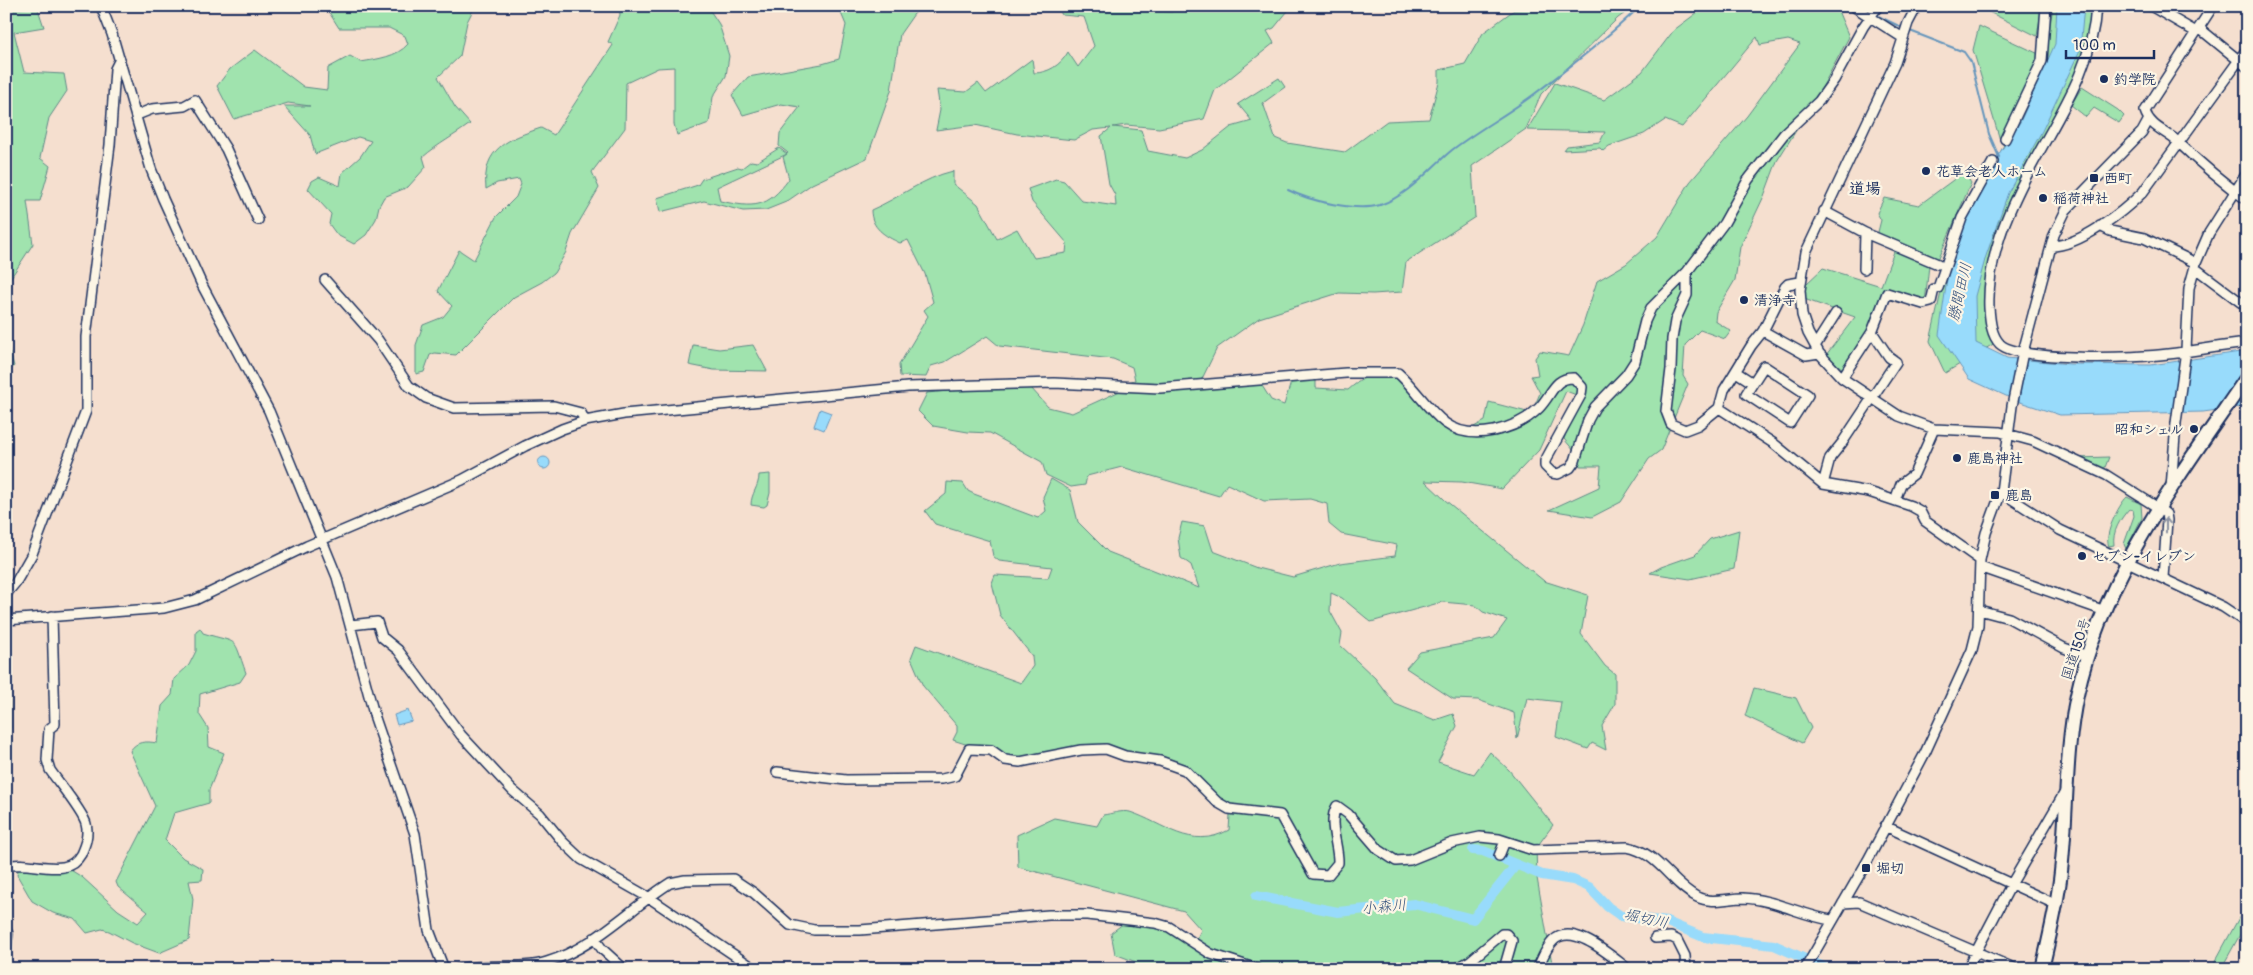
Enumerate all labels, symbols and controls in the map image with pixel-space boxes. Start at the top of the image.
scale bar [2066,28,2153,60]
text: 100 m [2073,36,2116,55]
place label: 釣学院 [2114,71,2156,88]
marker: 釣学院 [2098,73,2110,85]
place label: 花草会老人ホーム [1936,163,2047,180]
marker: 花草会老人ホーム [1920,165,1932,177]
place label: 西町 [2104,170,2132,187]
marker: 西町 [2088,172,2100,184]
district label: 道場 [1849,179,1881,199]
place label: 稲荷神社 [2053,190,2109,207]
marker: 稲荷神社 [2037,192,2049,204]
water label: 勝間田川 [1944,261,1976,323]
place label: 清浄寺 [1754,292,1796,309]
marker: 清浄寺 [1738,294,1750,306]
place label: 昭和シェル [2115,421,2184,438]
marker: 昭和シェル [2188,423,2200,435]
place label: 鹿島神社 [1967,450,2023,467]
marker: 鹿島神社 [1951,452,1963,464]
place label: 鹿島 [2005,487,2033,504]
marker: 鹿島 [1989,489,2001,501]
one-way arrow [2161,517,2171,533]
place label: セブン-イレブン [2092,548,2196,565]
marker: セブン-イレブン [2076,550,2088,562]
street label: 国道150号 [2058,616,2094,682]
place label: 堀切 [1876,860,1904,877]
marker: 堀切 [1860,862,1872,874]
water label: 小森川 [1361,895,1407,919]
water label: 堀切川 [1622,905,1670,933]

